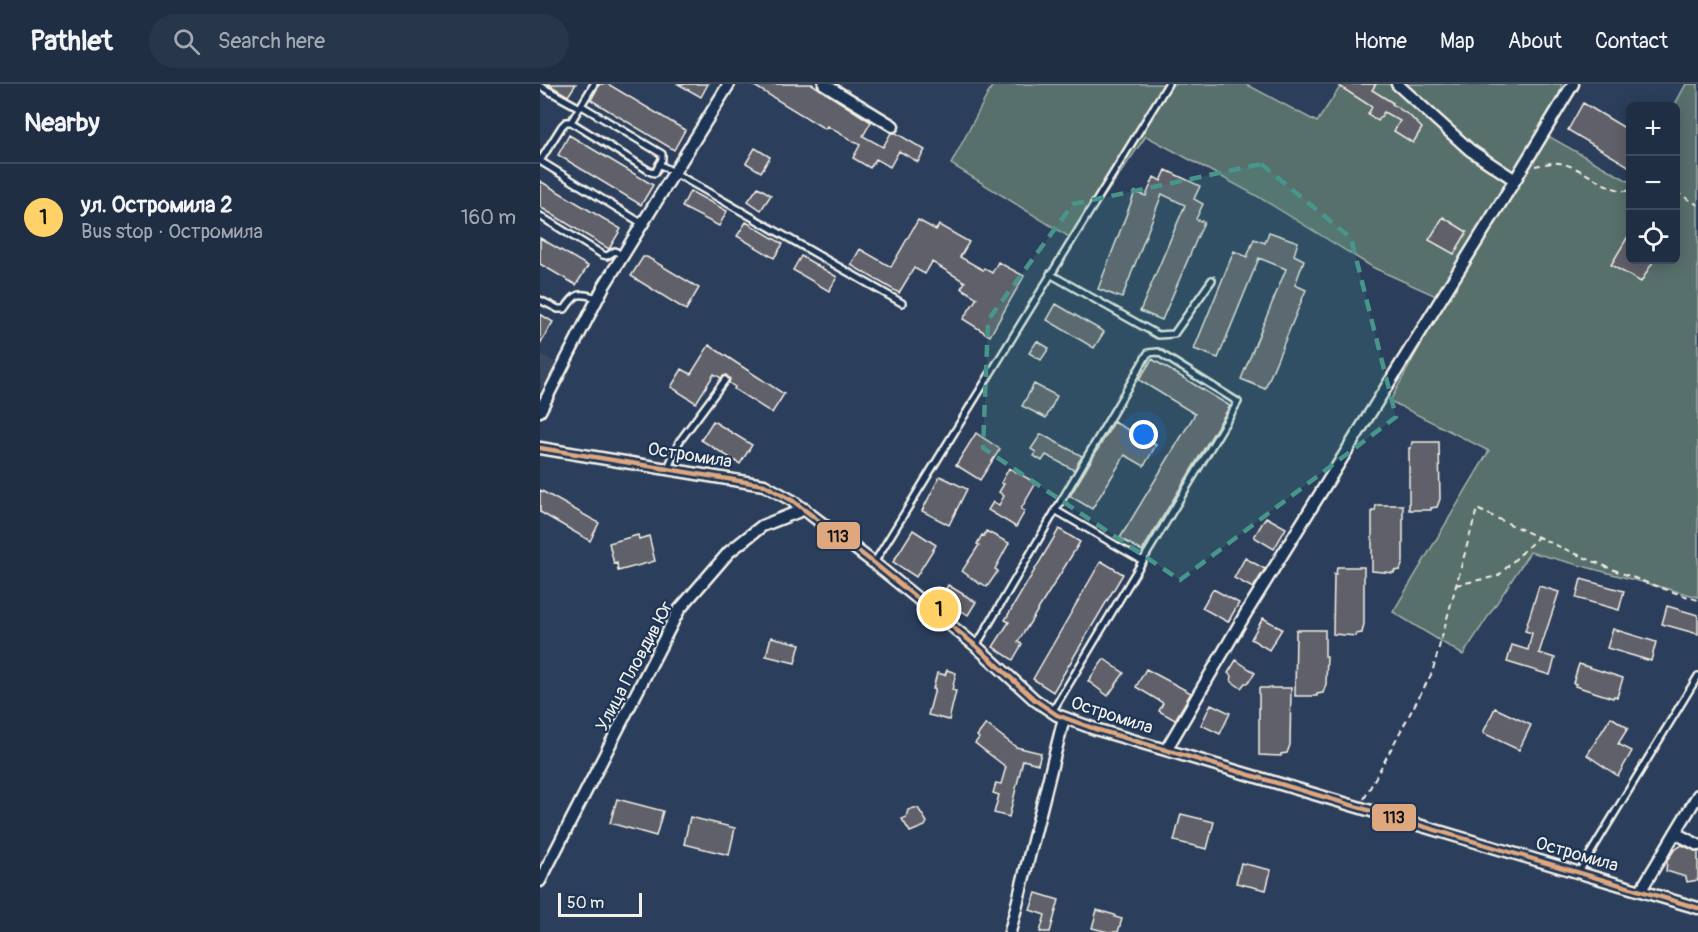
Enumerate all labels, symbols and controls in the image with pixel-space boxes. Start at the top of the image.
search box [149,14,569,68]
text: Pathlet [30,24,113,59]
icon: search [170,25,203,58]
text: Search here [218,27,325,55]
text: Home [1354,28,1407,55]
text: Map [1440,28,1475,55]
text: About [1508,28,1562,55]
text: Contact [1595,28,1668,55]
map controls [1626,102,1680,264]
button: + [1626,102,1680,156]
text: Nearby [24,107,100,139]
button: − [1626,156,1680,210]
text: ул. Остромила 2 [81,191,233,219]
text: 1 [40,205,47,230]
text: 160 m [461,205,516,230]
button: locate [1626,210,1680,264]
text: Bus stop · Остромила [81,219,263,244]
your location [1129,420,1158,449]
street label: Остромила [646,437,734,474]
line badge: 113 [816,521,861,550]
text: 113 [827,527,849,547]
pin: 1 [920,586,958,632]
street label: Улица Пловдив Юг [591,597,678,735]
street label: Остромила [1068,691,1156,740]
line badge: 113 [1371,803,1417,832]
text: 113 [1383,808,1405,828]
street label: Остромила [1533,832,1621,877]
scale bar [558,890,642,918]
text: 50 m [567,893,604,913]

